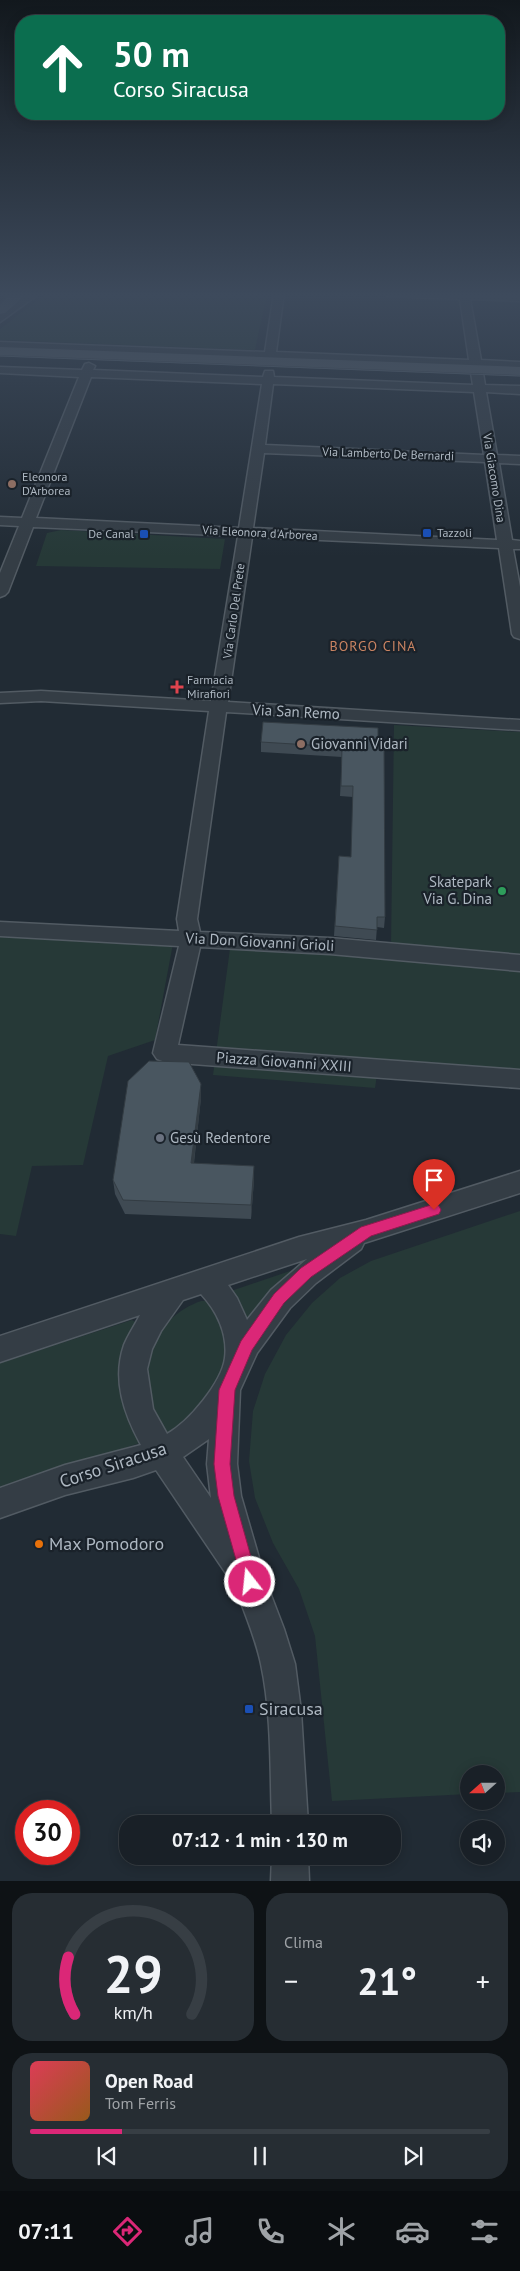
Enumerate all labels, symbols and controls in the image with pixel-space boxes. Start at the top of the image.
text: 50 m [113,31,190,77]
icon: ahead [30,35,95,100]
text: Corso Siracusa [113,75,249,103]
street label: Via Giacomo Dina [480,431,509,524]
street label: Via Lamberto De Bernardi [321,444,454,463]
place label: Eleonora D’Arborea [22,469,70,498]
marker: Eleonora D’Arborea [6,478,18,490]
street label: Via Eleonora d'Arborea [201,522,318,543]
place label: Tazzoli [437,525,472,540]
place label: De Canal [88,526,134,541]
marker: Tazzoli [421,527,433,539]
marker: De Canal [138,528,150,540]
street label: Via Carlo Del Prete [219,562,248,661]
district label: BORGO CINA [329,637,417,655]
place label: Farmacia Mirafiori [187,672,234,701]
marker: Farmacia Mirafiori [171,681,183,693]
street label: Via San Remo [251,700,340,723]
place label: Giovanni Vidari [311,734,408,753]
marker: Giovanni Vidari [295,738,307,750]
place label: Skatepark Via G. Dina [422,872,493,908]
marker: Skatepark Via G. Dina [496,885,508,897]
street label: Via Don Giovanni Grioli [184,928,335,955]
street label: Piazza Giovanni XXIII [216,1047,352,1076]
place label: Gesù Redentore [170,1128,271,1147]
marker: Gesù Redentore [154,1132,166,1144]
pin [413,1159,455,1210]
icon: arrive [420,1166,448,1194]
street label: Corso Siracusa [56,1436,169,1493]
place label: Max Pomodoro [49,1532,164,1555]
marker: Max Pomodoro [33,1538,45,1550]
position arrow [223,1555,275,1607]
place label: Siracusa [259,1697,323,1720]
marker: Siracusa [243,1703,255,1715]
north arrow [460,1765,505,1810]
map controls [460,1765,505,1865]
speed limit sign: 30 [15,1800,80,1865]
button: sound [460,1820,505,1865]
text: 07:12 · 1 min · 130 m [172,1828,348,1852]
text: Clima [284,1932,323,1952]
text: 29 [104,1940,162,2007]
text: 21° [357,1956,417,2005]
text: − [284,1962,298,1999]
text: + [476,1962,490,1999]
text: km/h [113,2001,153,2024]
text: Open Road [105,2069,193,2093]
text: Tom Ferris [105,2093,176,2113]
icon: previous [93,2142,121,2170]
icon: pause [246,2142,274,2170]
icon: next [399,2142,427,2170]
icon: directions [110,2214,145,2249]
icon: music [182,2214,217,2249]
icon: phone [253,2214,288,2249]
icon: climate [324,2214,359,2249]
icon: car [395,2214,430,2249]
icon: filters [467,2214,502,2249]
text: 07:11 [18,2217,74,2245]

